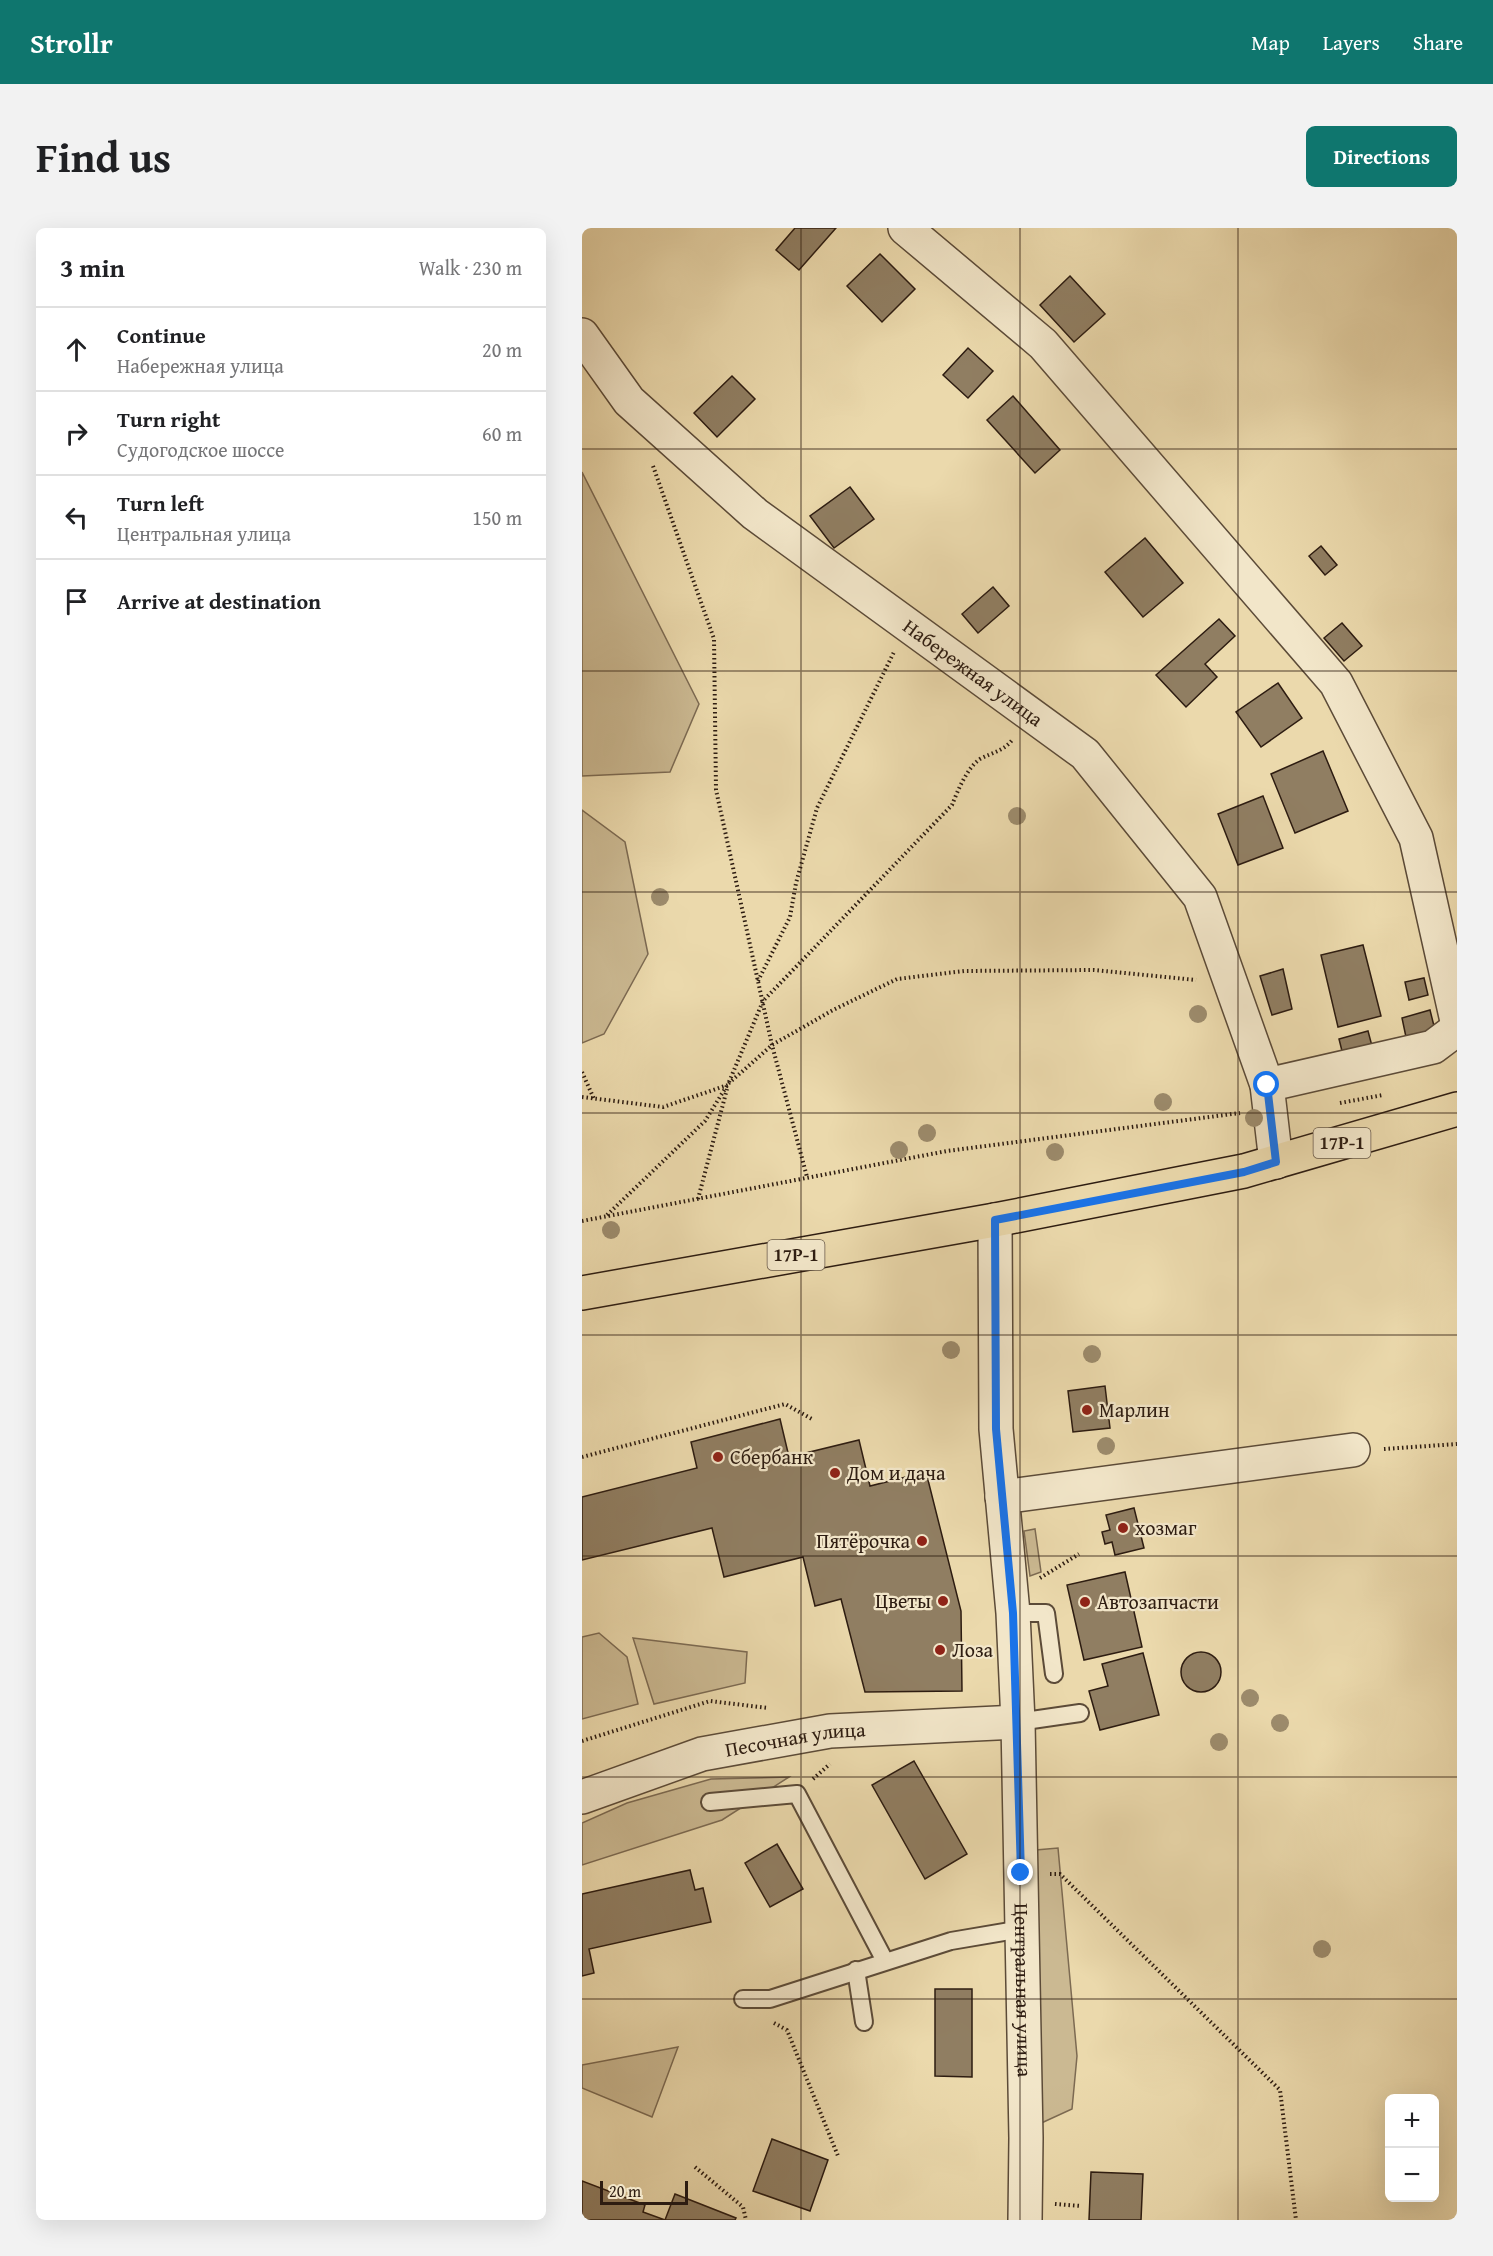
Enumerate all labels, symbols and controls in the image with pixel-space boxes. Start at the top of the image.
text: Strollr [30,22,113,63]
text: Map [1251,27,1290,58]
text: Layers [1323,27,1380,58]
text: Share [1413,27,1463,58]
text: Find us [36,126,171,187]
button: Directions [1306,126,1457,187]
text: 3 min [60,248,125,287]
text: Walk · 230 m [419,253,522,282]
text: Continue [117,319,206,351]
icon: ahead [60,333,93,366]
text: 20 m [482,335,522,364]
text: Набережная улица [117,351,284,380]
text: Turn right [117,403,220,435]
icon: right [60,417,93,450]
text: 60 m [482,419,522,448]
text: Судогодское шоссе [117,435,284,464]
text: Turn left [117,487,204,519]
icon: left [60,501,93,534]
text: 150 m [472,503,522,532]
text: Центральная улица [117,519,291,548]
icon: arrive [60,585,93,618]
text: Arrive at destination [117,585,321,617]
street label: Набережная улица [897,611,1050,733]
route start [1253,1071,1279,1097]
road number: 17Р-1 [1314,1128,1371,1158]
road number: 17Р-1 [768,1240,824,1270]
place label: Марлин [1099,1395,1170,1424]
marker: Марлин [1080,1403,1094,1417]
place label: Сбербанк [730,1442,814,1471]
marker: Сбербанк [711,1450,725,1464]
place label: Дом и дача [846,1458,946,1487]
marker: Дом и дача [828,1466,842,1480]
place label: хозмаг [1135,1513,1197,1542]
marker: хозмаг [1116,1521,1130,1535]
place label: Пятёрочка [816,1526,910,1555]
marker: Пятёрочка [915,1534,929,1548]
place label: Цветы [875,1586,931,1615]
place label: Автозапчасти [1097,1587,1219,1616]
marker: Цветы [936,1594,950,1608]
marker: Автозапчасти [1078,1595,1092,1609]
place label: Лоза [952,1635,994,1664]
marker: Лоза [933,1643,947,1657]
street label: Песочная улица [723,1714,866,1764]
route end [1007,1859,1033,1885]
street label: Центральная улица [1007,1903,1040,2078]
map controls [1385,2094,1439,2202]
button: + [1385,2094,1439,2148]
button: − [1385,2148,1439,2202]
scale bar [600,2178,688,2206]
text: 20 m [609,2179,641,2203]

